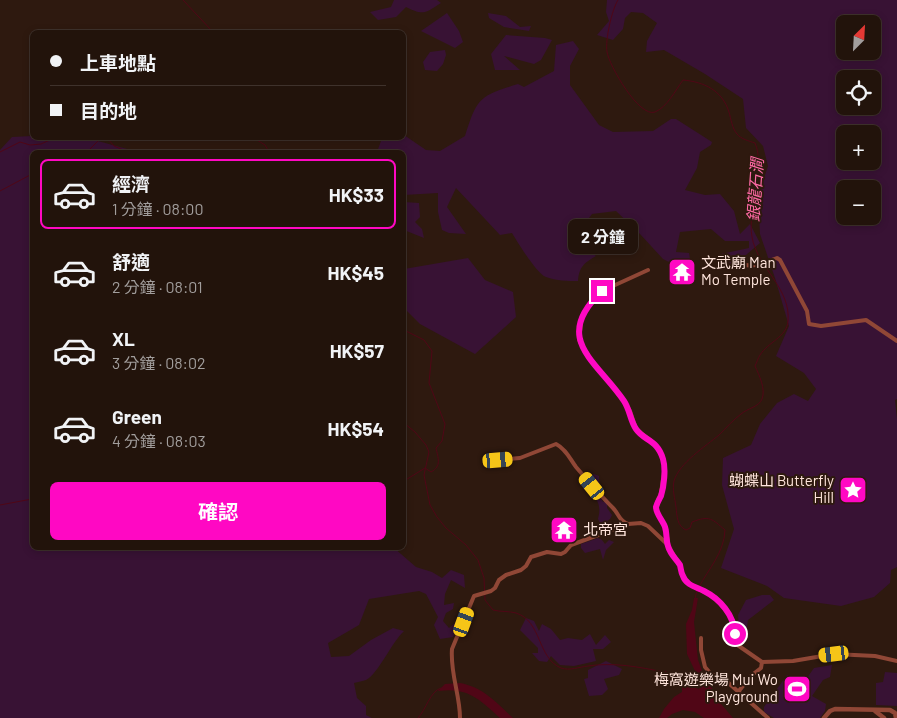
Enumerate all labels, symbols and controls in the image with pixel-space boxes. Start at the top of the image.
north arrow [836,15,881,60]
map controls [836,15,881,225]
text: 上車地點 [80,51,156,74]
button: locate [836,70,881,115]
text: 目的地 [80,99,137,122]
button: + [836,125,881,170]
water label: 銀龍石澗 [743,155,766,223]
icon: car [52,172,97,217]
text: 經濟 [112,172,150,195]
button: − [836,180,881,225]
text: HK$33 [329,183,384,206]
text: 1 分鐘 · 08:00 [112,199,203,218]
callout: 2 分鐘 [567,218,637,254]
text: 2 分鐘 [581,227,625,246]
icon: car [52,250,97,295]
text: 舒適 [112,250,150,273]
place label: 文武廟 Man Mo Temple [701,253,775,288]
temple icon: 文武廟 Man Mo Temple [667,257,697,287]
text: HK$45 [328,261,384,284]
text: 2 分鐘 · 08:01 [112,277,203,296]
route end [591,280,613,302]
text: XL [112,327,135,350]
icon: car [52,328,97,373]
text: HK$57 [330,339,384,362]
text: 3 分鐘 · 08:02 [112,353,206,372]
text: Green [112,405,162,428]
icon: car [52,406,97,451]
text: HK$54 [328,417,384,440]
text: 4 分鐘 · 08:03 [112,431,206,450]
car [482,451,513,469]
car [576,470,607,502]
place label: 蝴蝶山 Butterfly Hill [729,471,834,506]
place icon: 蝴蝶山 Butterfly Hill [838,475,868,505]
button: 確認 [50,482,386,540]
temple icon: 北帝宮 [549,515,579,545]
place label: 北帝宮 [583,520,628,538]
car [451,605,476,639]
route start [724,623,746,645]
car [818,645,849,663]
place label: 梅窩遊樂場 Mui Wo Playground [654,670,778,705]
sports icon: 梅窩遊樂場 Mui Wo Playground [782,674,812,704]

